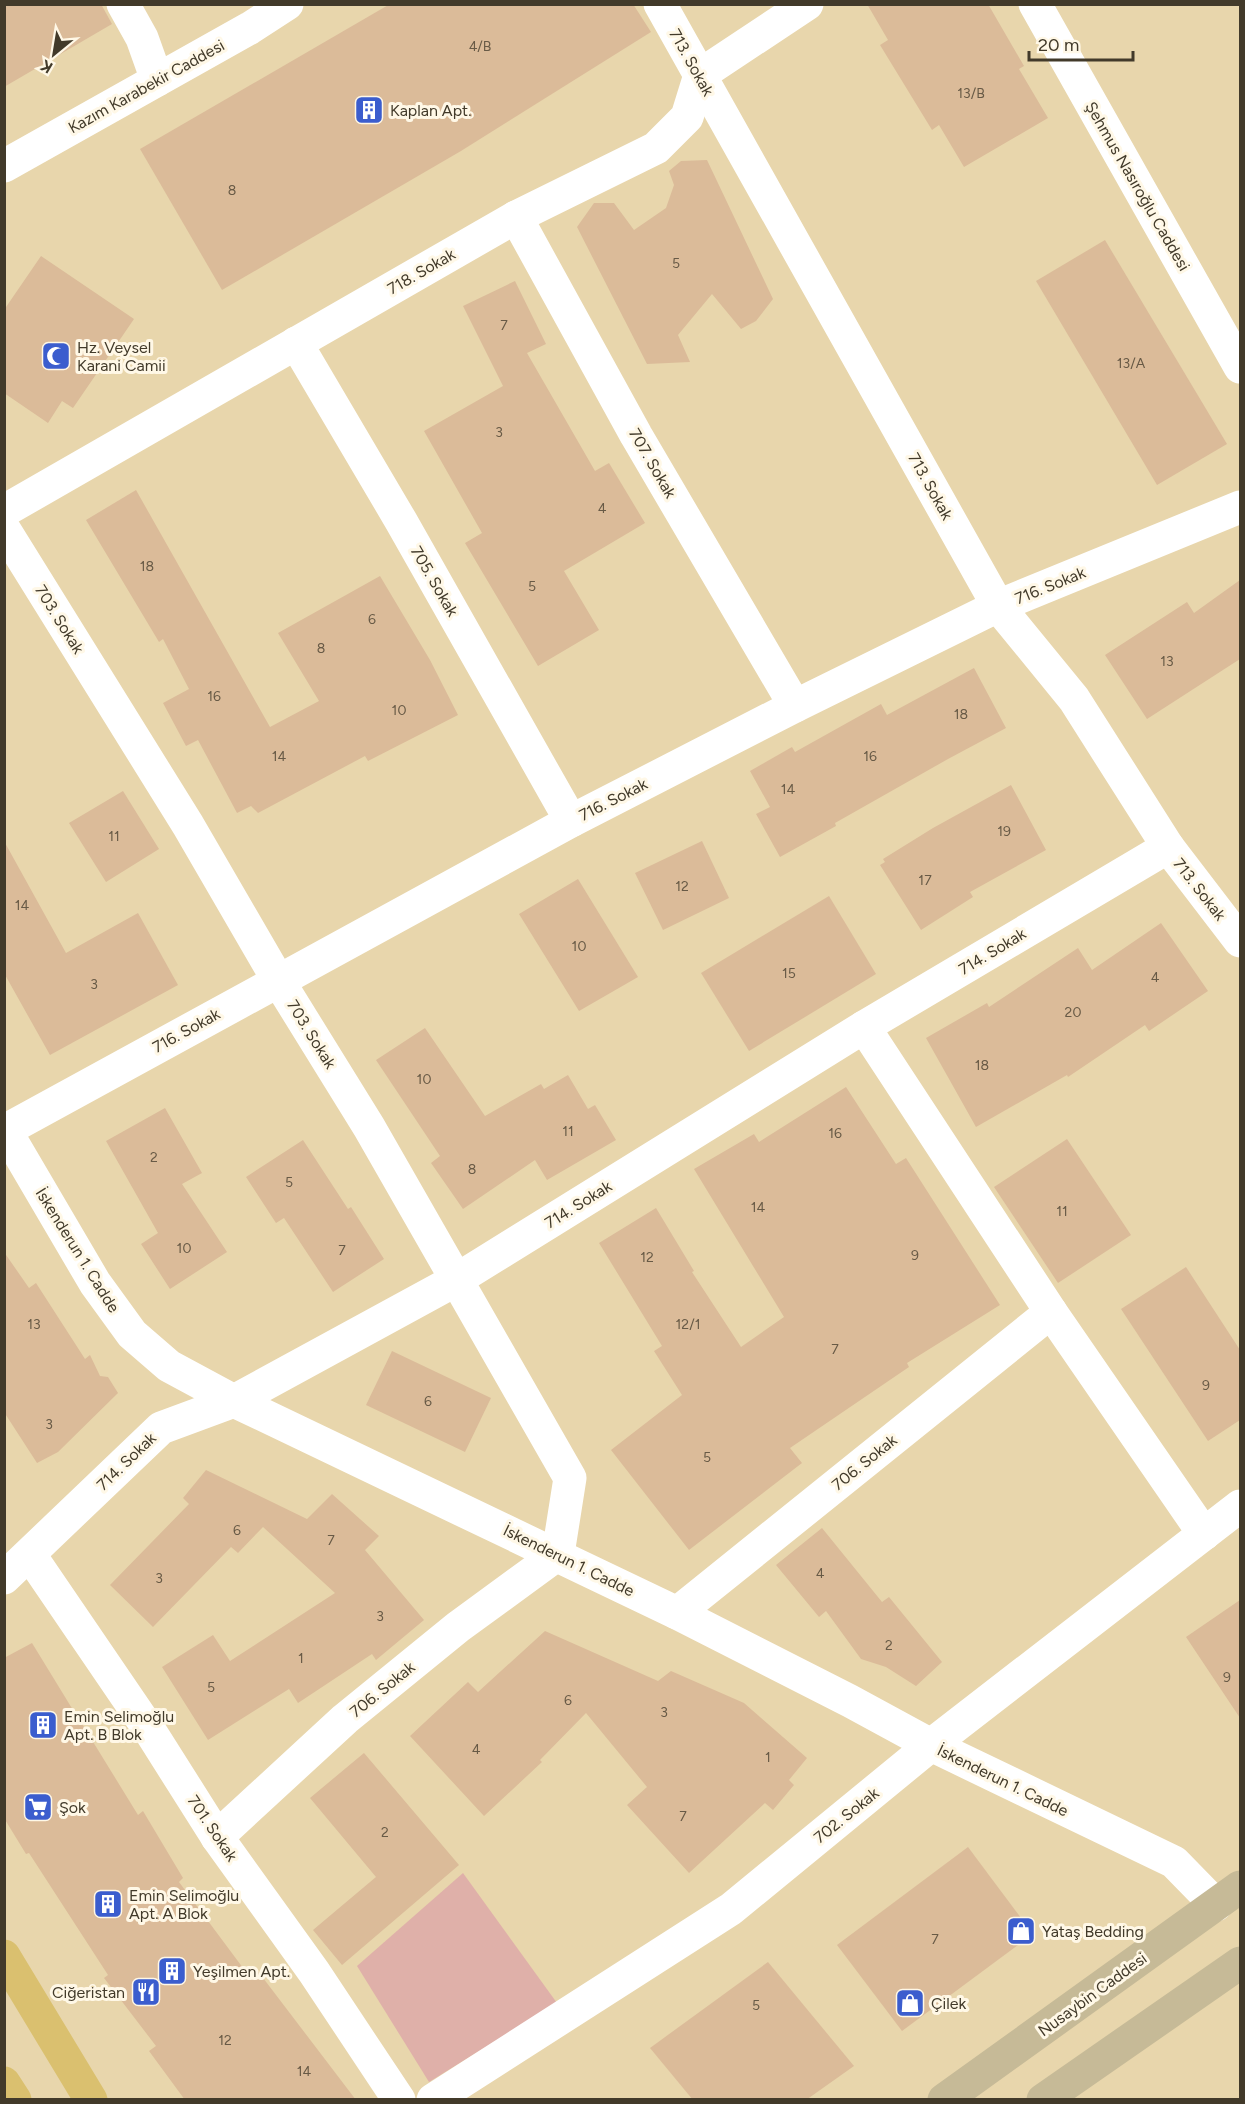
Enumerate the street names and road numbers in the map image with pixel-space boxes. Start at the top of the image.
street label: 713. Sokak [665,25,718,99]
street label: Kazım Karabekir Caddesi [65,36,228,137]
street label: Şehmus Nasıroğlu Caddesi [1081,98,1194,274]
street label: 718. Sokak [384,244,459,298]
street label: 707. Sokak [625,425,680,502]
street label: 713. Sokak [904,449,957,523]
street label: 705. Sokak [407,543,462,620]
street label: 716. Sokak [1012,563,1088,608]
street label: 703. Sokak [31,581,88,657]
street label: 716. Sokak [576,774,651,825]
street label: 713. Sokak [1169,854,1230,924]
street label: 714. Sokak [955,924,1030,979]
street label: 703. Sokak [283,996,340,1072]
street label: 716. Sokak [149,1004,223,1057]
street label: 714. Sokak [541,1176,615,1232]
street label: İskenderun 1. Cadde [32,1184,124,1316]
street label: 714. Sokak [93,1428,160,1494]
street label: 706. Sokak [828,1430,901,1494]
street label: İskenderun 1. Cadde [500,1520,638,1601]
street label: 706. Sokak [346,1657,419,1721]
street label: İskenderun 1. Cadde [934,1740,1072,1821]
street label: 702. Sokak [810,1783,883,1847]
street label: 701. Sokak [184,1792,242,1865]
street label: Nusaybin Caddesi [1034,1949,1150,2040]

